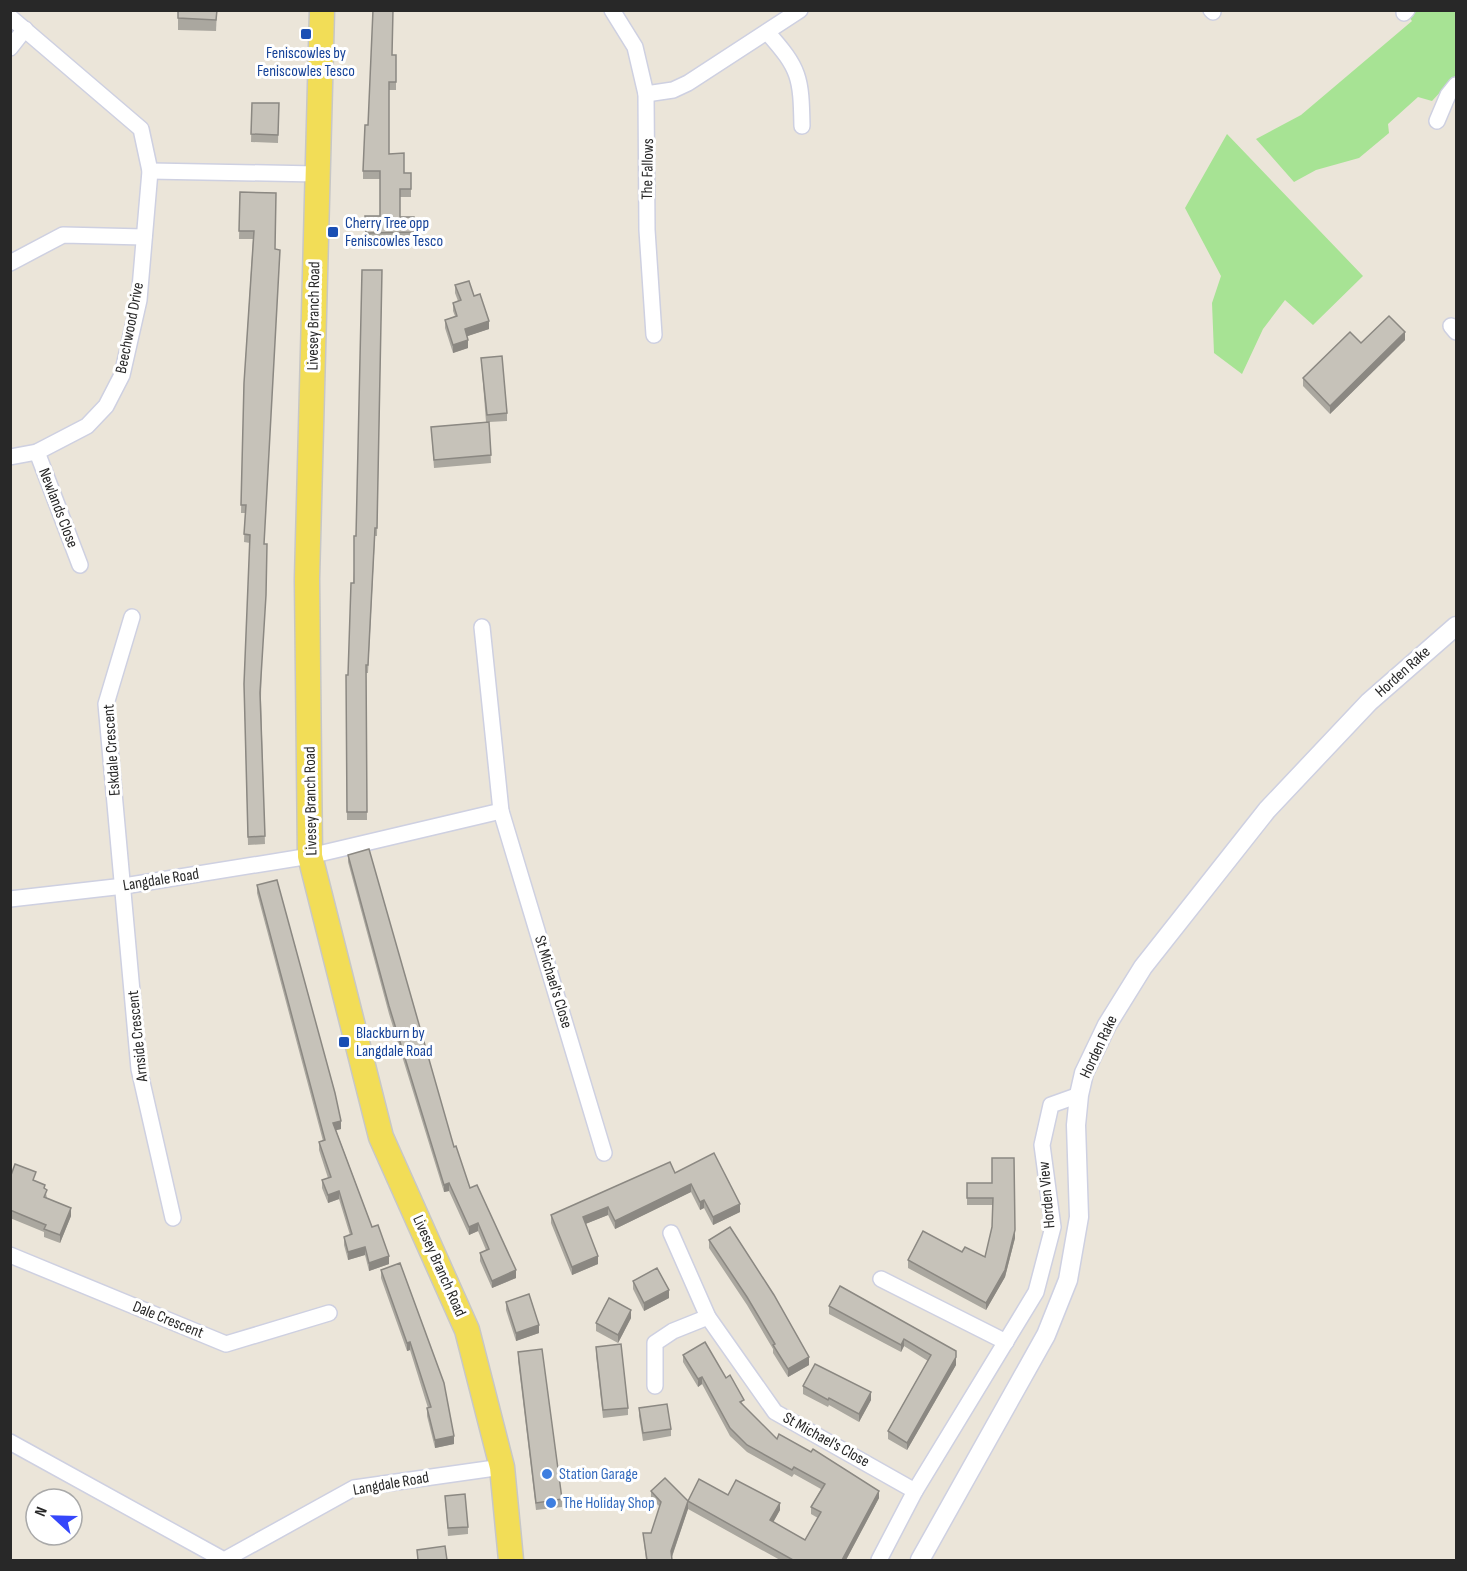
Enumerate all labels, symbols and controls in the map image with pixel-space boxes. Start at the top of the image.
marker: Feniscowles by Feniscowles Tesco [299,27,313,41]
place label: Feniscowles by Feniscowles Tesco [257,44,355,81]
street label: The Fallows [638,138,658,200]
place label: Cherry Tree opp Feniscowles Tesco [345,214,443,251]
marker: Cherry Tree opp Feniscowles Tesco [326,225,340,239]
street label: Livesey Branch Road [304,261,324,371]
street label: Beechwood Drive [112,281,148,375]
street label: Newlands Close [34,465,82,551]
street label: Horden Rake [1372,642,1434,702]
street label: Eskdale Crescent [99,703,125,796]
street label: Livesey Branch Road [301,746,321,856]
street label: Langdale Road [122,865,200,895]
street label: St Michael's Close [530,933,576,1031]
street label: Arnside Crescent [124,989,152,1084]
street label: Horden Rake [1076,1013,1122,1081]
place label: Blackburn by Langdale Road [356,1024,433,1061]
marker: Blackburn by Langdale Road [337,1035,351,1049]
street label: Horden View [1035,1161,1059,1229]
street label: Livesey Branch Road [408,1212,470,1320]
street label: Dale Crescent [130,1297,206,1343]
street label: St Michael's Close [779,1408,873,1472]
place label: Station Garage [559,1465,638,1484]
marker: Station Garage [540,1467,554,1481]
street label: Langdale Road [352,1468,430,1500]
north arrow [24,1487,84,1547]
place label: The Holiday Shop [563,1494,655,1513]
marker: The Holiday Shop [544,1496,558,1510]
text: N [31,1504,52,1519]

